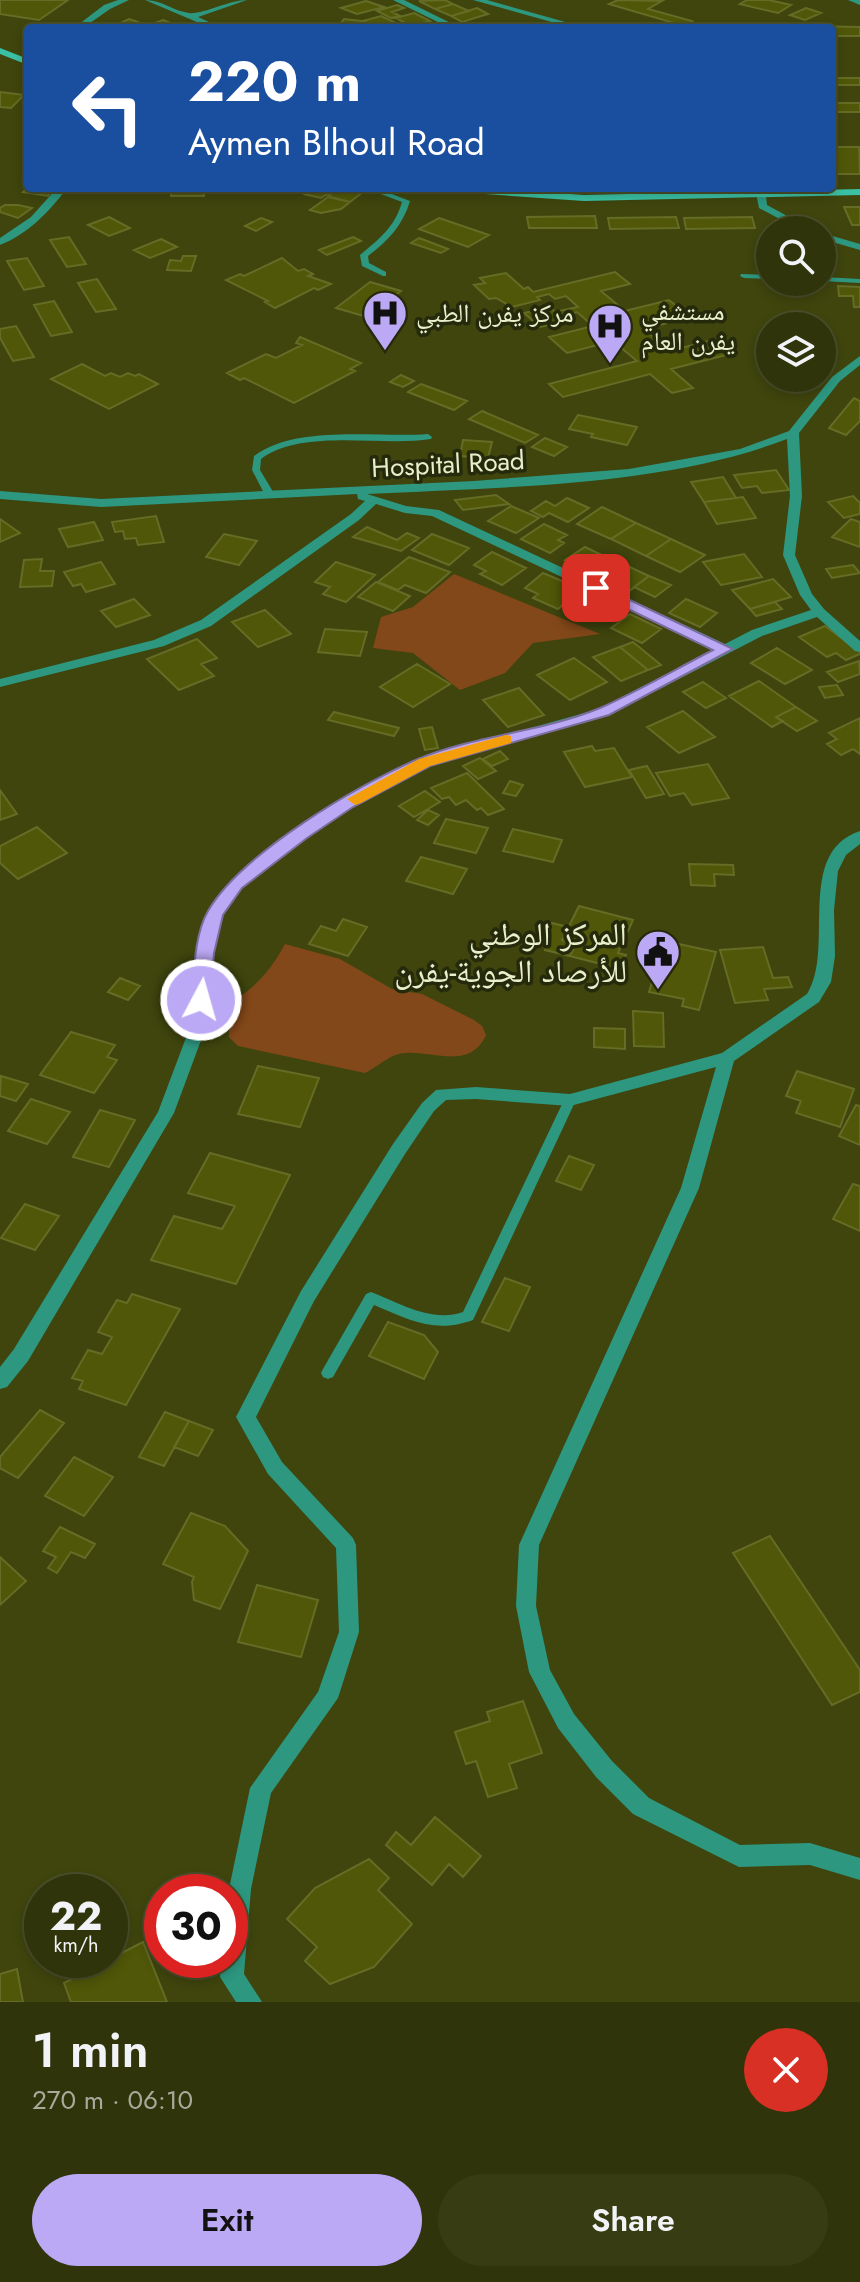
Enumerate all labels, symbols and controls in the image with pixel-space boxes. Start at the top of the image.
text: 220 m [188,41,361,122]
icon: left [56,56,160,160]
text: Aymen Blhoul Road [188,116,485,168]
map controls [756,216,836,392]
button: search [756,216,836,296]
hospital icon: مركز يفرن الطبي [361,289,409,352]
place label: مستشفي يفرن العام [641,292,735,360]
place label: مركز يفرن الطبي [416,294,573,334]
hospital icon: مستشفي يفرن العام [586,302,634,365]
button: layers [756,312,836,392]
street label: Hospital Road [370,441,526,487]
pin [562,554,630,622]
icon: arrive [574,566,618,610]
place label: المركز الوطني للأرصاد الجوية-يفرن [394,911,627,994]
public building icon: المركز الوطني للأرصاد الجوية-يفرن [634,928,682,991]
position arrow [159,958,243,1042]
speed limit sign: 30 [144,1874,248,1978]
text: 22 [50,1887,102,1945]
text: km/h [53,1931,99,1960]
text: 1 min [32,2016,149,2085]
button: close [744,2028,828,2112]
text: 270 m · 06:10 [32,2081,193,2119]
button: Exit [32,2174,422,2266]
button: Share [438,2174,828,2266]

